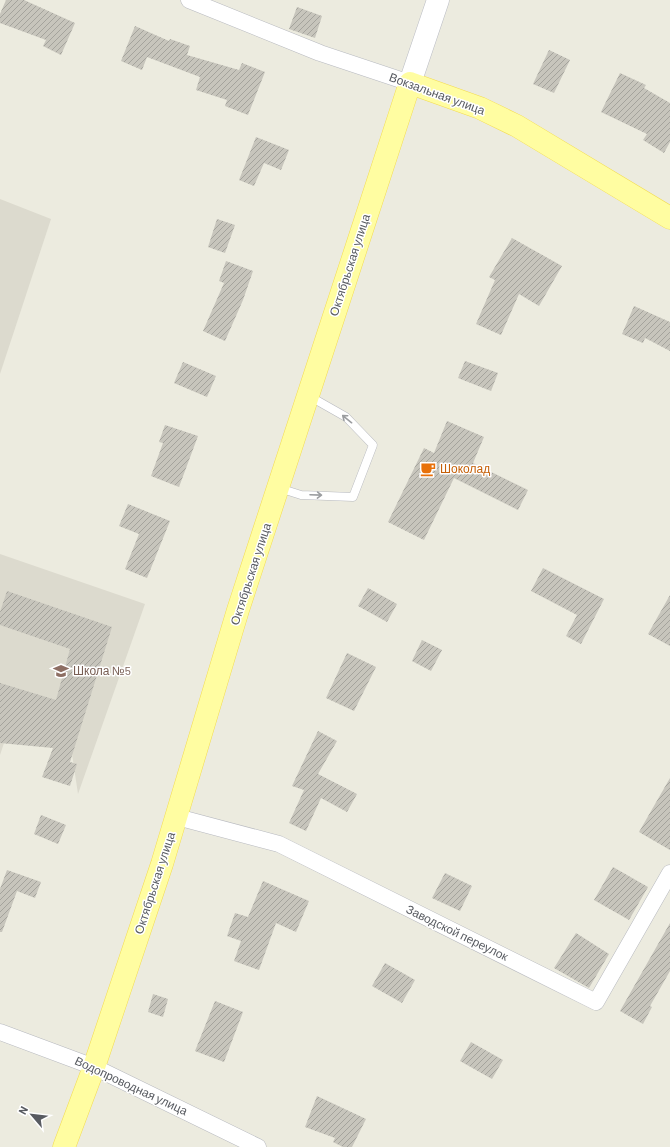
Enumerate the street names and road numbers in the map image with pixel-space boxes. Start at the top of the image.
street label: Вокзальная улица [387,69,487,118]
street label: Октябрьская улица [326,212,373,318]
street label: Октябрьская улица [227,521,274,627]
street label: Октябрьская улица [131,830,178,936]
street label: Заводской переулок [404,901,511,964]
street label: Водопроводная улица [72,1053,190,1118]

